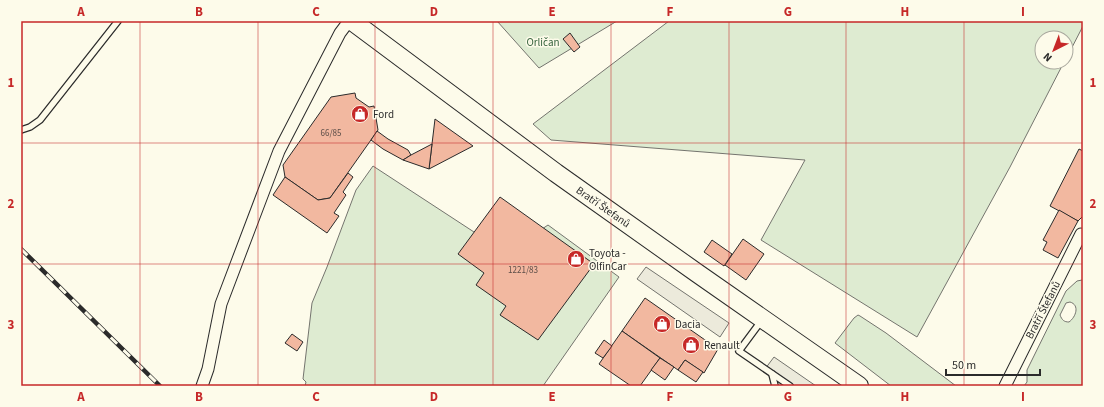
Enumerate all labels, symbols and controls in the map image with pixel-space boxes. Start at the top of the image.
text: A [76,3,85,21]
text: B [195,3,203,21]
text: C [312,3,320,21]
text: D [430,3,438,21]
text: E [548,3,556,21]
text: F [667,3,674,21]
text: G [784,3,792,21]
text: H [901,3,909,21]
text: I [1021,3,1025,21]
north arrow [1034,30,1074,70]
park label: Orličan [526,35,560,50]
text: N [1040,49,1055,65]
text: 1 [8,74,15,92]
text: 1 [1090,74,1097,92]
shop icon: Ford [350,104,370,124]
place label: Ford [373,107,394,122]
house number: 66/85 [320,127,342,140]
street label: Bratří Štefanů [573,183,633,231]
text: 2 [8,195,15,213]
text: 2 [1090,195,1097,213]
place label: Toyota - OlfinCar [589,246,627,274]
shop icon: Toyota - OlfinCar [566,249,586,269]
house number: 1221/83 [508,264,539,277]
street label: Bratří Štefanů [1022,279,1064,341]
shop icon: Dacia [652,314,672,334]
text: 3 [8,316,15,334]
text: 3 [1090,316,1097,334]
place label: Dacia [675,317,701,332]
shop icon: Renault [681,335,701,355]
place label: Renault [704,338,740,353]
scale bar [946,351,1040,377]
text: 50 m [952,357,976,374]
text: A [76,388,85,406]
text: B [195,388,203,406]
text: C [312,388,320,406]
text: D [430,388,438,406]
text: E [548,388,556,406]
text: F [667,388,674,406]
text: G [784,388,792,406]
text: H [901,388,909,406]
text: I [1021,388,1025,406]

